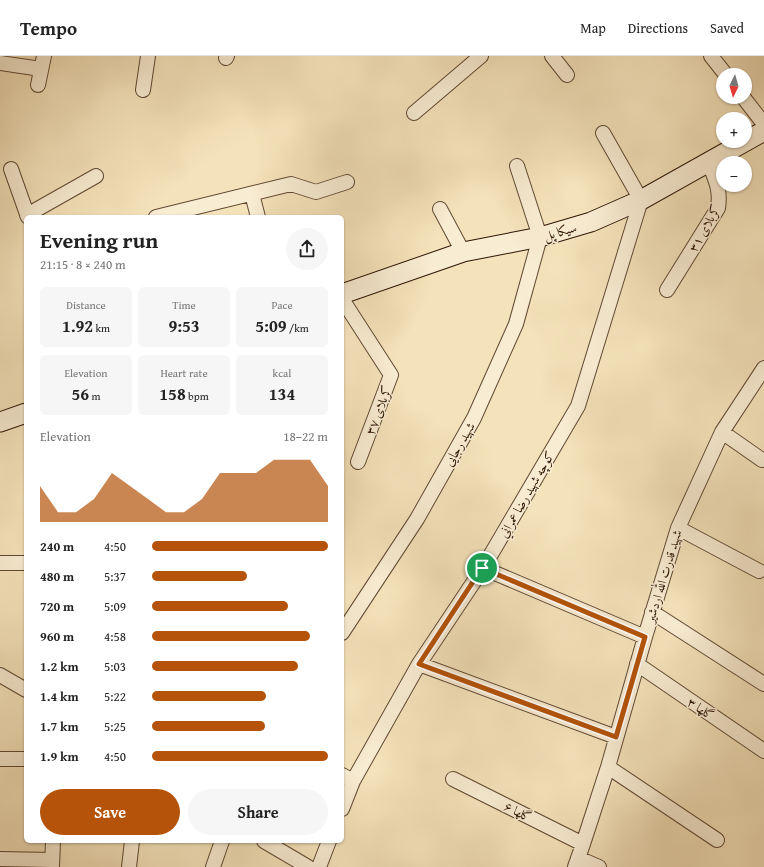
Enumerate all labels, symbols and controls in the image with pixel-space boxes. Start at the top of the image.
text: Tempo [20,14,77,42]
text: Map [580,18,606,38]
text: Directions [628,18,688,38]
text: Saved [710,18,744,38]
north arrow [716,68,752,104]
map controls [716,68,752,192]
button: + [716,112,752,148]
button: − [716,156,752,192]
street label: کربلای ۳۱ [684,201,725,255]
street label: سیکا پل [541,218,579,245]
text: Evening run [40,224,158,256]
button: share [286,228,328,270]
text: 21:15 · 8 × 240 m [40,255,126,274]
text: Distance [66,297,106,313]
text: Time [172,297,196,313]
text: Pace [271,297,293,313]
text: 1.92 [62,313,93,338]
text: 9:53 [168,313,200,338]
text: 5:09 [255,313,287,338]
text: km [93,320,110,336]
text: /km [287,320,309,336]
text: Elevation [64,365,108,381]
text: Heart rate [160,365,208,381]
text: kcal [273,365,291,381]
text: 56 [71,381,89,406]
text: 158 [159,381,186,406]
text: 134 [269,381,295,406]
street label: کربلای ۳۷ [360,383,397,438]
text: m [89,388,101,404]
text: bpm [186,388,209,404]
street label: شهید رجایی [439,419,480,470]
text: Elevation [40,427,91,446]
text: 18–22 m [283,427,328,446]
street label: كوچه شهيد رضا عمراني [494,447,561,542]
street label: شهید قدرت الله اردشیر [639,527,687,627]
text: 240 m [40,537,74,556]
text: 4:50 [104,537,126,556]
pin [465,551,499,585]
icon: arrive [471,557,493,579]
text: 480 m [40,567,74,586]
text: 5:37 [104,567,126,586]
text: 720 m [40,597,74,616]
text: 5:09 [104,597,126,616]
text: 960 m [40,627,74,646]
text: 4:58 [104,627,126,646]
text: 1.2 km [40,657,79,676]
text: 5:03 [104,657,126,676]
text: 1.4 km [40,687,79,706]
text: 5:22 [104,687,126,706]
street label: گلها ۳ [684,693,718,724]
text: 1.7 km [40,717,79,736]
text: 5:25 [104,717,126,736]
text: 1.9 km [40,747,79,766]
text: 4:50 [104,747,126,766]
button: Save [40,789,180,835]
button: Share [188,789,328,835]
street label: گلها ۶ [501,796,535,826]

